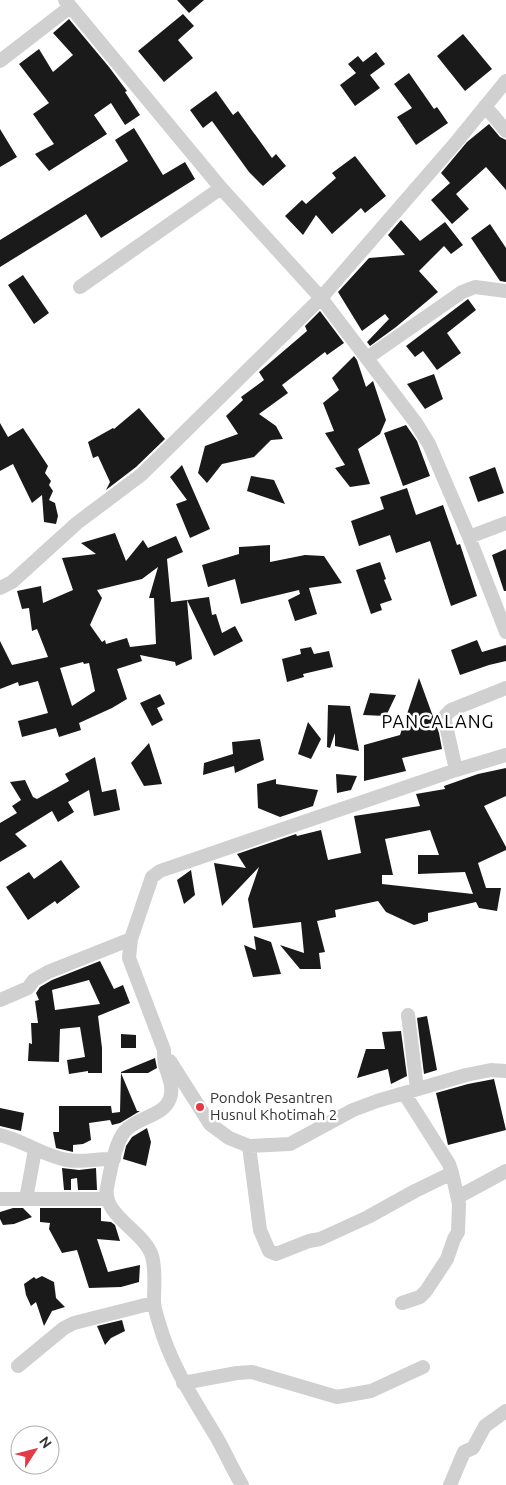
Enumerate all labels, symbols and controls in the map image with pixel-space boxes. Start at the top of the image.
district label: PANCALANG [382,711,494,731]
place label: Pondok Pesantren Husnul Khotimah 2 [210,1089,337,1123]
marker: Pondok Pesantren Husnul Khotimah 2 [194,1101,206,1113]
north arrow [10,1425,60,1475]
text: N [36,1433,55,1451]

